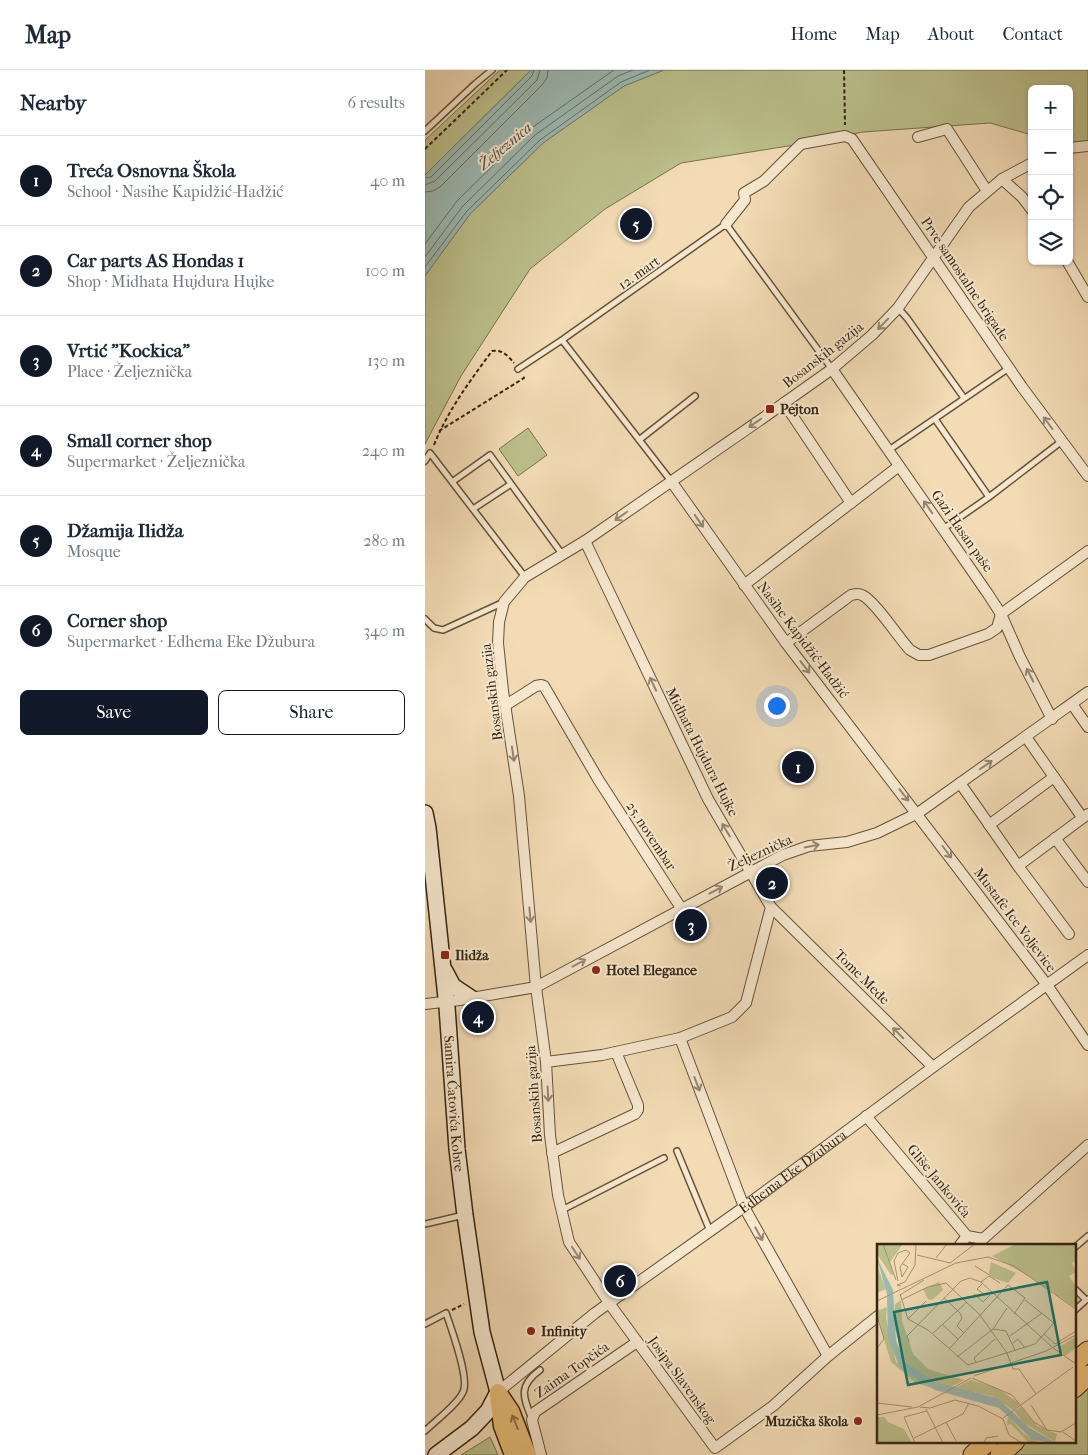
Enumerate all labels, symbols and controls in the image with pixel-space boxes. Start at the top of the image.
text: Map [25,21,71,49]
text: Home [790,24,837,45]
text: Map [865,24,900,45]
text: About [928,24,974,45]
text: Contact [1002,24,1063,45]
map controls [1028,85,1073,265]
button: + [1028,85,1073,130]
text: Nearby [20,91,86,115]
text: 6 results [347,93,405,112]
water label: Željeznica [474,118,536,174]
button: − [1028,130,1073,175]
text: Treća Osnovna Škola [67,160,236,182]
text: 1 [33,171,39,190]
text: 40 m [370,171,405,190]
button: locate [1028,175,1073,220]
text: School · Nasihe Kapidžić-Hadžić [67,182,283,201]
pin: 5 [620,205,652,243]
street label: Prve samostalne brigade [917,214,1013,344]
button: layers [1028,220,1073,265]
text: Car parts AS Hondas 1 [67,250,244,272]
street label: 12. mart [615,253,663,293]
text: 2 [32,261,40,280]
text: 100 m [365,261,405,280]
text: Shop · Midhata Hujdura Hujke [67,272,274,291]
one-way arrow [877,317,889,330]
street label: Bosanskih gazija [779,318,867,392]
text: Vrtić "Kockica" [67,340,190,362]
text: 3 [33,351,39,370]
text: 130 m [367,351,405,370]
text: Place · Željeznička [67,362,192,381]
place label: Pejton [780,401,820,418]
marker: Pejton [764,403,776,415]
one-way arrow [1043,417,1054,430]
one-way arrow [748,418,762,428]
text: Small corner shop [67,430,212,452]
text: 4 [31,441,41,460]
text: 240 m [362,441,405,460]
text: Supermarket · Željeznička [67,452,245,471]
street label: Gazi Hasan paše [927,487,997,575]
one-way arrow [923,500,933,514]
one-way arrow [614,511,628,521]
one-way arrow [694,514,704,528]
text: Džamija Ilidža [67,520,183,542]
text: 5 [33,531,39,550]
text: 280 m [363,531,405,550]
text: Mosque [67,542,121,561]
street label: Nasihe Kapidžić-Hadžić [754,578,852,702]
text: Corner shop [67,610,167,632]
text: 6 [32,621,40,640]
text: 340 m [363,621,405,640]
text: Supermarket · Edhema Eke Džubura [67,632,315,651]
street label: Bosanskih gazija [478,642,506,742]
one-way arrow [799,660,810,673]
one-way arrow [1025,668,1034,683]
one-way arrow [648,677,658,692]
street label: Midhata Hujdura Hujke [662,684,742,820]
button: Save [20,690,208,735]
button: Share [218,690,405,735]
your location [764,693,790,719]
one-way arrow [509,746,519,762]
pin: 1 [782,748,814,786]
one-way arrow [979,760,993,770]
one-way arrow [899,788,909,802]
street label: 25. novembar [622,798,680,874]
one-way arrow [721,823,731,837]
street label: Željeznička [725,830,795,875]
one-way arrow [804,841,820,851]
one-way arrow [942,845,952,859]
pin: 2 [756,864,788,902]
street label: Mustafe Ice Voljevice [970,864,1060,976]
one-way arrow [708,885,723,894]
pin: 3 [675,906,707,944]
one-way arrow [525,907,534,923]
street label: Tome Međe [831,946,893,1008]
place label: Ilidža [455,947,489,964]
marker: Ilidža [439,949,451,961]
one-way arrow [571,958,585,968]
place label: Hotel Elegance [606,962,697,979]
marker: Hotel Elegance [590,964,602,976]
pin: 4 [462,998,494,1036]
one-way arrow [892,1027,904,1039]
street label: Samira Ćatovića Kobre [441,1035,468,1173]
street label: Bosanskih gazija [522,1044,546,1143]
one-way arrow [693,1076,702,1091]
one-way arrow [543,1086,553,1102]
street label: Edhema Eke Džubura [735,1125,850,1217]
street label: Gliše Jankovića [904,1141,975,1221]
one-way arrow [755,1226,765,1240]
inset map [877,1244,1075,1442]
one-way arrow [571,1246,581,1260]
pin: 6 [604,1262,636,1300]
place label: Infinity [541,1323,589,1340]
marker: Infinity [525,1325,537,1337]
street label: Josipa Slavenskog [644,1332,720,1428]
street label: Zaima Topčića [532,1338,613,1402]
place label: Muzička škola [764,1413,849,1430]
one-way arrow [510,1415,520,1430]
marker: Muzička škola [852,1415,864,1427]

